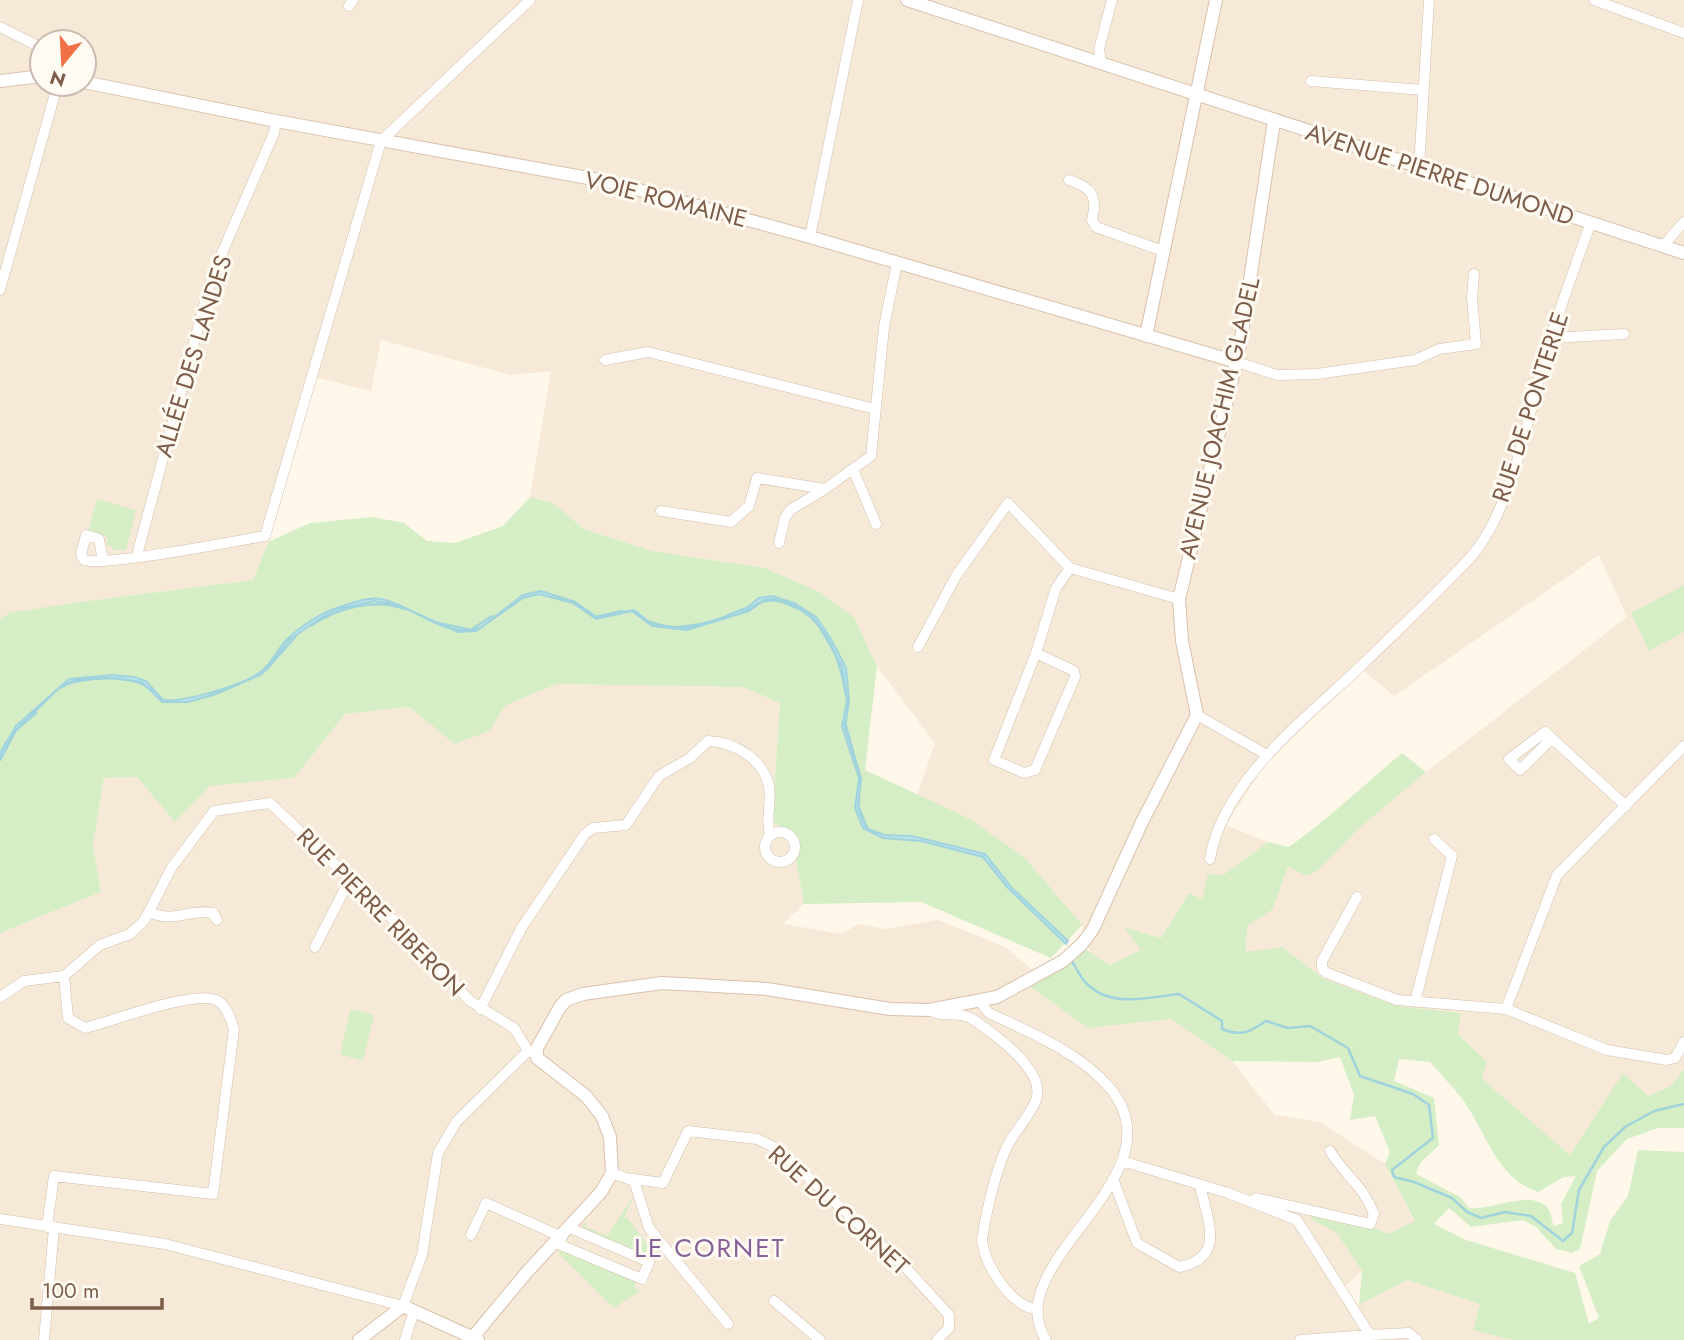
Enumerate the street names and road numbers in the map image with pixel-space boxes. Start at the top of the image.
street label: AVENUE PIERRE DUMOND [1301,114,1579,234]
street label: VOIE ROMAINE [581,162,751,236]
street label: ALLÉE DES LANDES [146,251,240,461]
street label: AVENUE JOACHIM GLADEL [1170,274,1268,562]
street label: RUE DE PONTERLE [1483,307,1577,507]
street label: RUE PIERRE RIBERON [289,820,473,1004]
street label: RUE DU CORNET [761,1137,917,1283]

